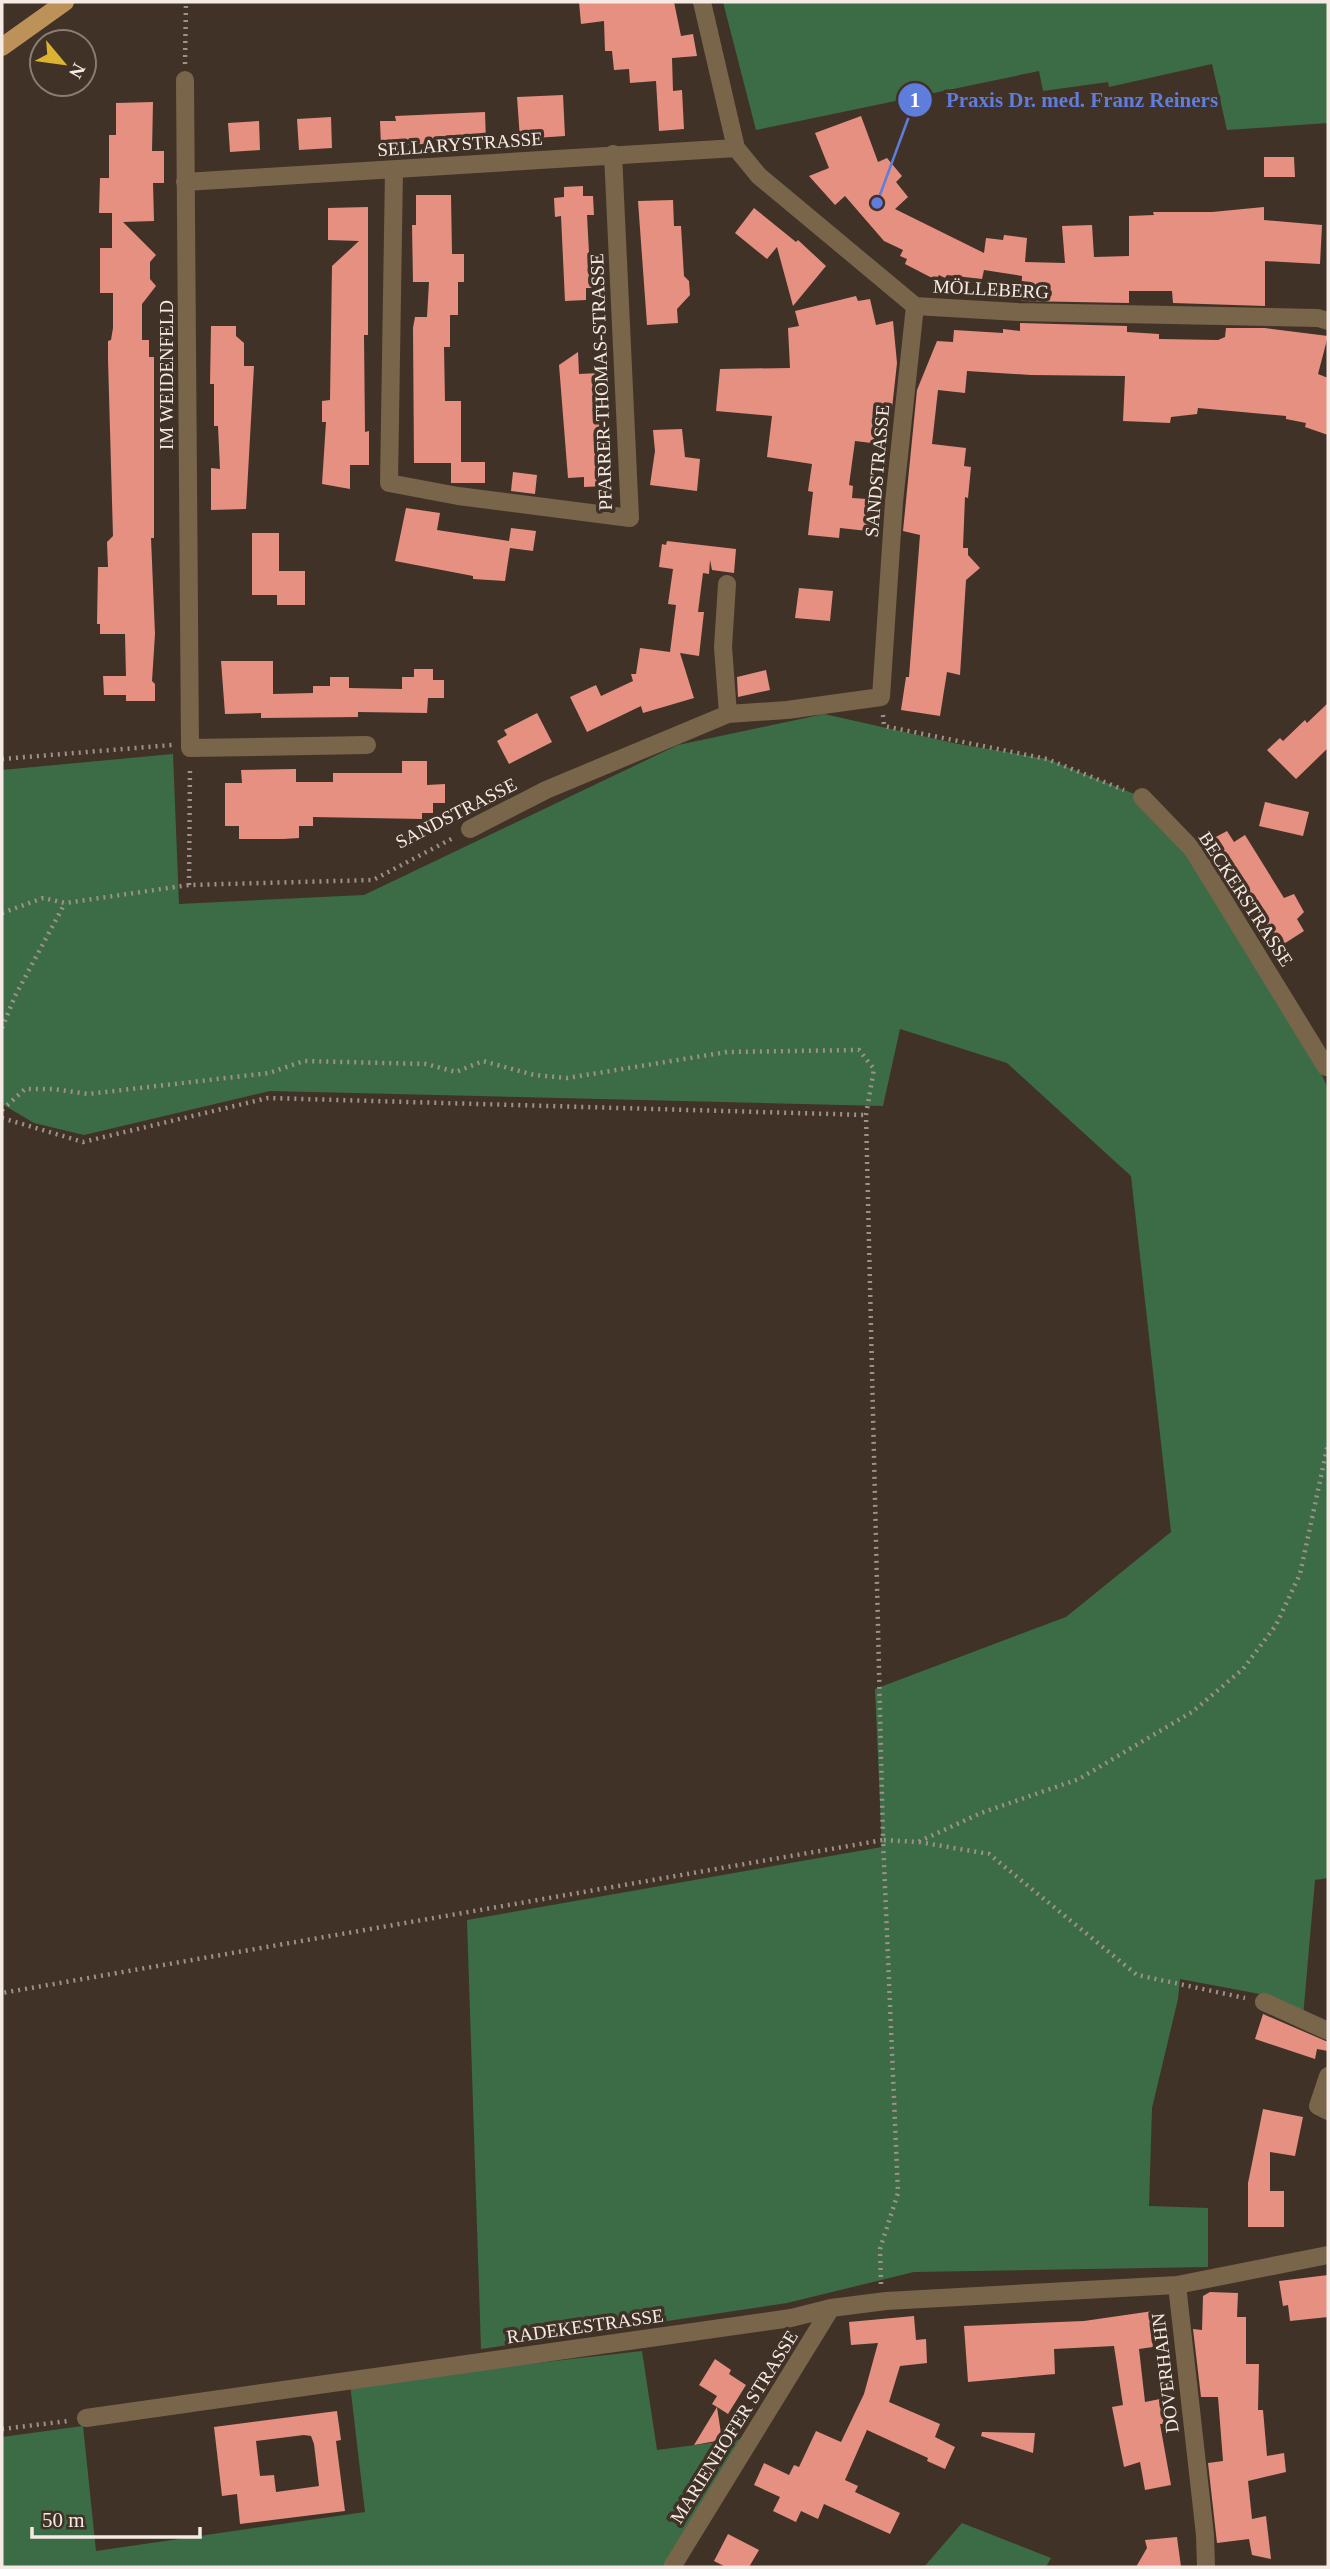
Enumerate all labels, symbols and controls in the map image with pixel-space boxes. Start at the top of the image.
north arrow [28,28,98,98]
text: N [65,60,90,82]
callout: Praxis Dr. med. Franz Reiners [897,79,1232,121]
text: 1 [910,88,920,112]
text: Praxis Dr. med. Franz Reiners [946,88,1218,112]
street label: SELLARYSTRASSE [377,128,543,160]
street label: PFARRER-THOMAS-STRASSE [586,253,616,511]
street label: MÖLLEBERG [932,275,1050,303]
street label: IM WEIDENFELD [156,300,177,450]
street label: SANDSTRASSE [861,404,893,538]
street label: SANDSTRASSE [392,773,520,853]
street label: BECKERSTRASSE [1195,828,1297,970]
street label: RADEKESTRASSE [505,2305,665,2347]
street label: DOVERHAHN [1147,2312,1183,2434]
street label: MARIENHOFER STRASSE [666,2327,802,2527]
scale bar [32,2496,200,2540]
text: 50 m [42,2508,85,2532]

